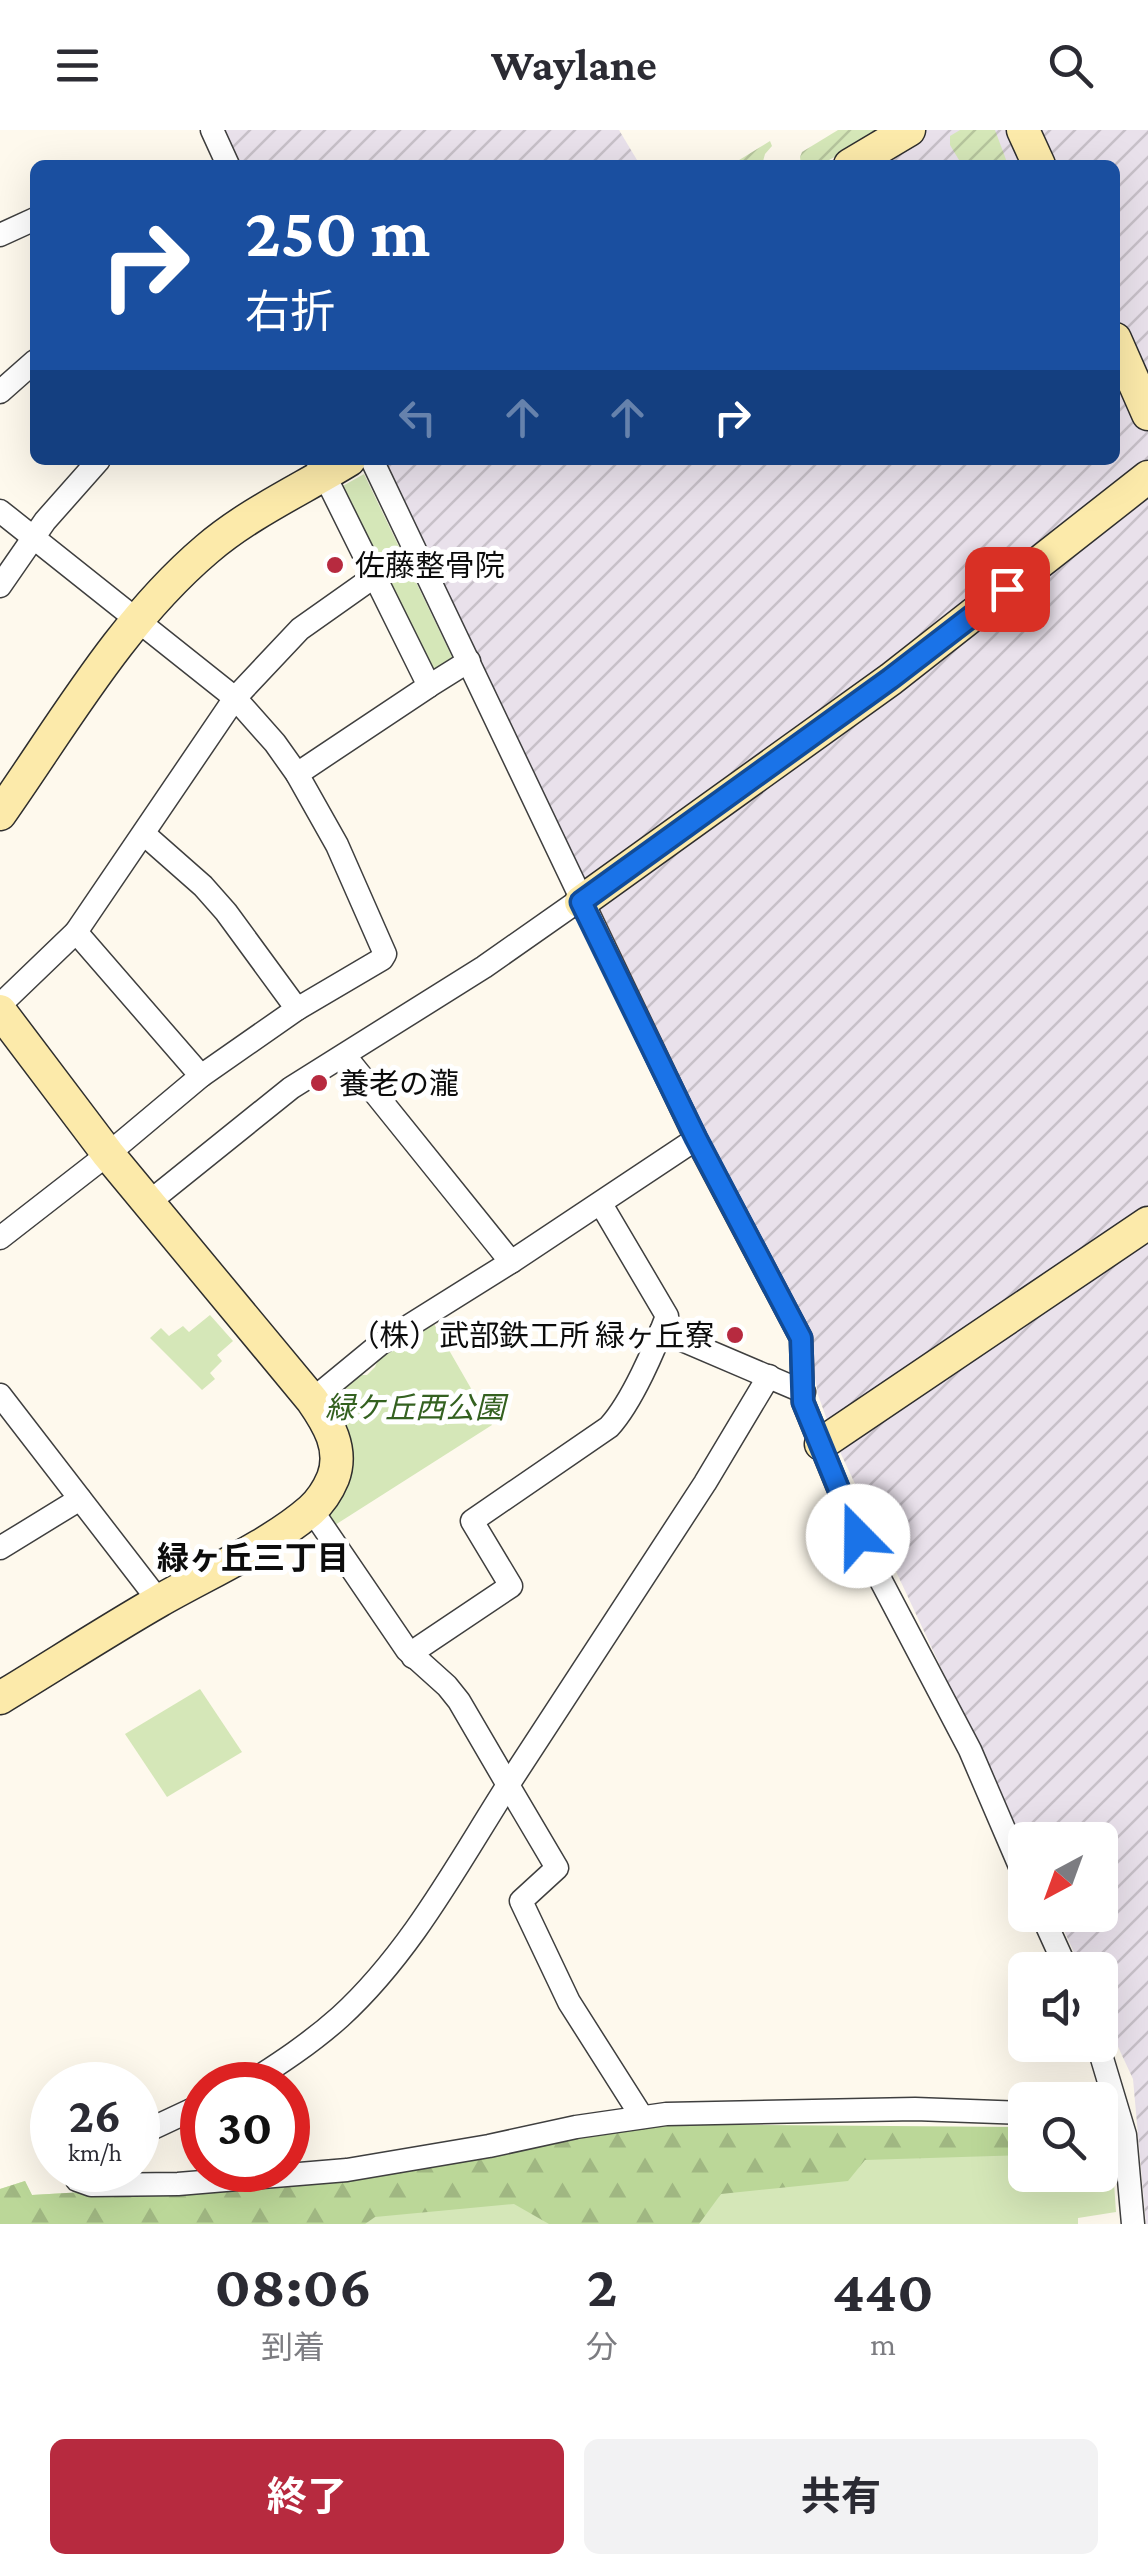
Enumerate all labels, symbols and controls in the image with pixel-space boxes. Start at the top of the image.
icon: menu [50,38,105,93]
icon: search [1043,38,1098,93]
text: Waylane [491,40,657,90]
text: 250 m [245,193,430,271]
icon: right [80,200,210,330]
text: 右折 [245,287,335,337]
icon: left [390,390,445,445]
icon: ahead [495,390,550,445]
icon: ahead [600,390,655,445]
icon: right [705,390,760,445]
pin [965,547,1050,632]
place label: 佐藤整骨院 [355,549,505,582]
marker: 佐藤整骨院 [324,554,346,576]
icon: arrive [980,562,1035,617]
place label: 養老の瀧 [339,1067,459,1100]
marker: 養老の瀧 [308,1072,330,1094]
place label: （株）武部鉄工所 緑ヶ丘寮 [349,1319,715,1352]
marker: （株）武部鉄工所 緑ヶ丘寮 [724,1324,746,1346]
park label: 緑ケ丘西公園 [325,1391,509,1424]
position arrow [806,1484,910,1588]
district label: 緑ヶ丘三丁目 [157,1540,349,1576]
north arrow [1008,1822,1118,1932]
map controls [1008,1822,1118,2192]
button: sound [1008,1952,1118,2062]
speed limit sign: 30 [180,2062,310,2192]
button: search [1008,2082,1118,2192]
text: 26 [69,2087,121,2143]
text: km/h [68,2139,122,2166]
text: 08:06 [214,2252,372,2319]
text: 2 [587,2252,617,2319]
text: 440 [832,2257,934,2324]
text: m [870,2326,896,2362]
text: 到着 [261,2329,325,2365]
text: 分 [586,2329,618,2365]
button: 終了 [50,2439,564,2554]
button: 共有 [584,2439,1098,2554]

